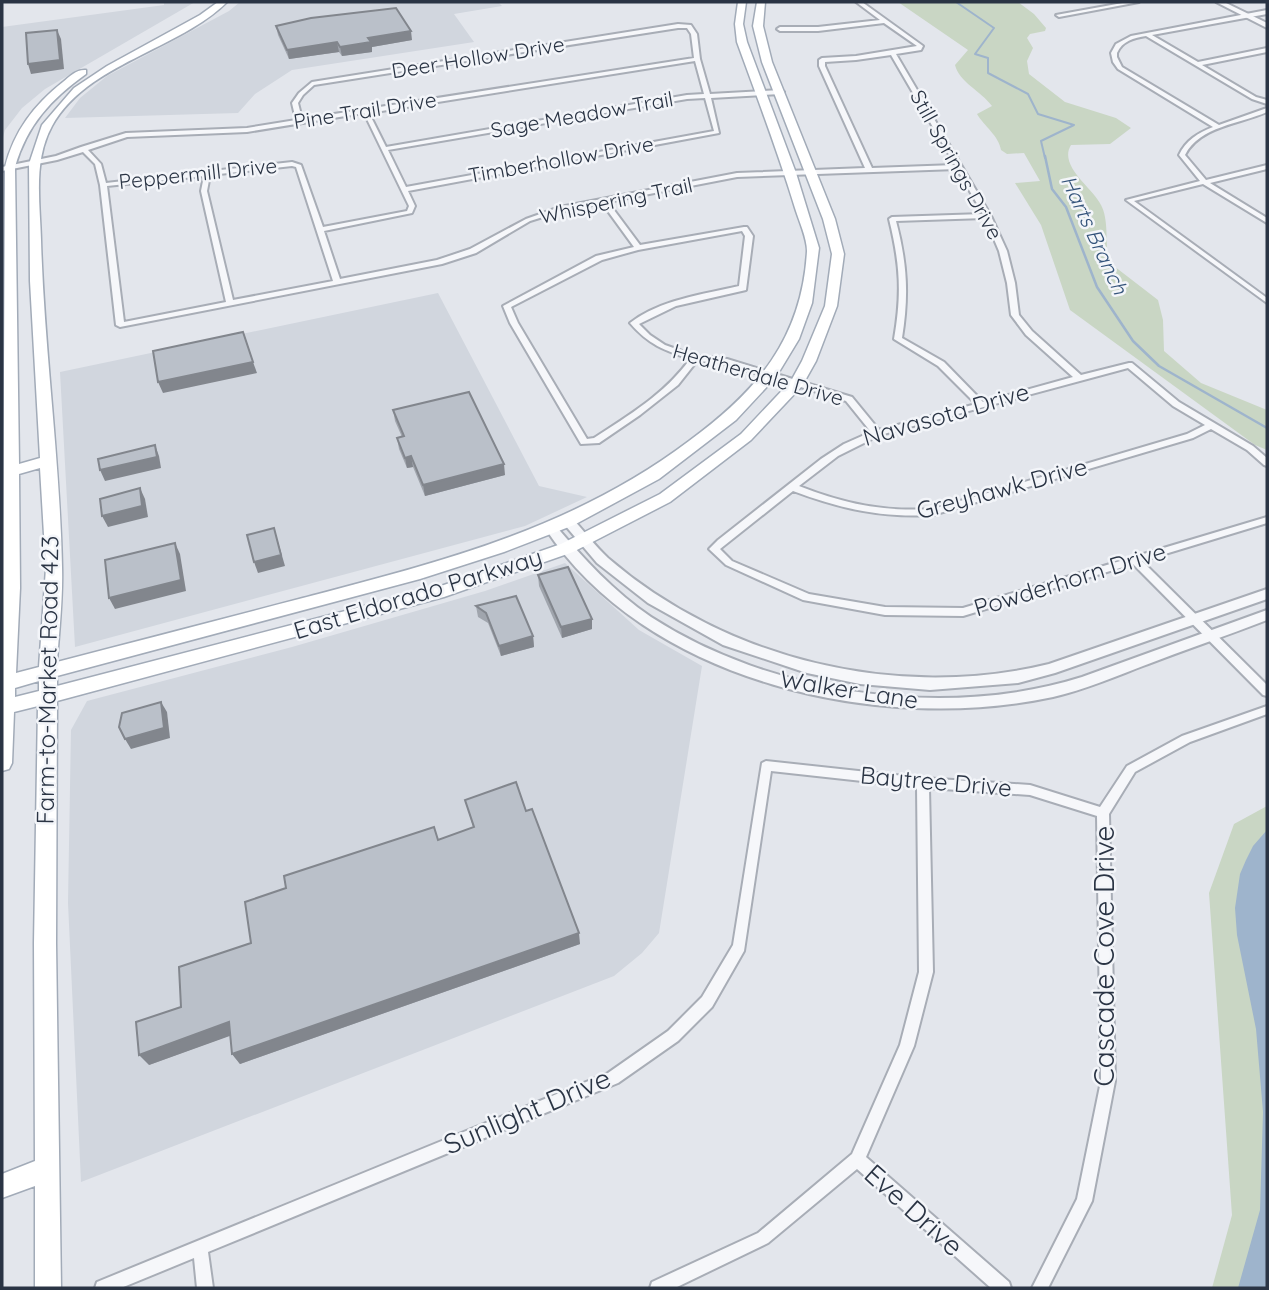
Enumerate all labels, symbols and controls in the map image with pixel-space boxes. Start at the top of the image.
street label: Deer Hollow Drive [389,30,566,84]
street label: Sage Meadow Trail [488,85,675,143]
street label: Still Springs Drive [905,85,1009,244]
street label: Pine Trail Drive [292,86,438,134]
street label: Timberhollow Drive [466,130,656,188]
street label: Peppermill Drive [117,152,278,194]
street label: Whispering Trail [537,171,695,229]
water label: Harts Branch [1056,171,1134,299]
street label: Heatherdale Drive [670,337,847,411]
street label: Navasota Drive [859,376,1032,452]
street label: Greyhawk Drive [913,451,1090,525]
street label: Farm-to-Market Road 423 [29,535,65,825]
street label: Powderhorn Drive [970,536,1169,623]
street label: East Eldorado Parkway [290,541,546,645]
street label: Walker Lane [778,663,920,715]
street label: Baytree Drive [859,759,1013,803]
street label: Cascade Cove Drive [1086,826,1121,1086]
street label: Sunlight Drive [438,1060,616,1161]
street label: Eve Drive [858,1156,971,1263]

